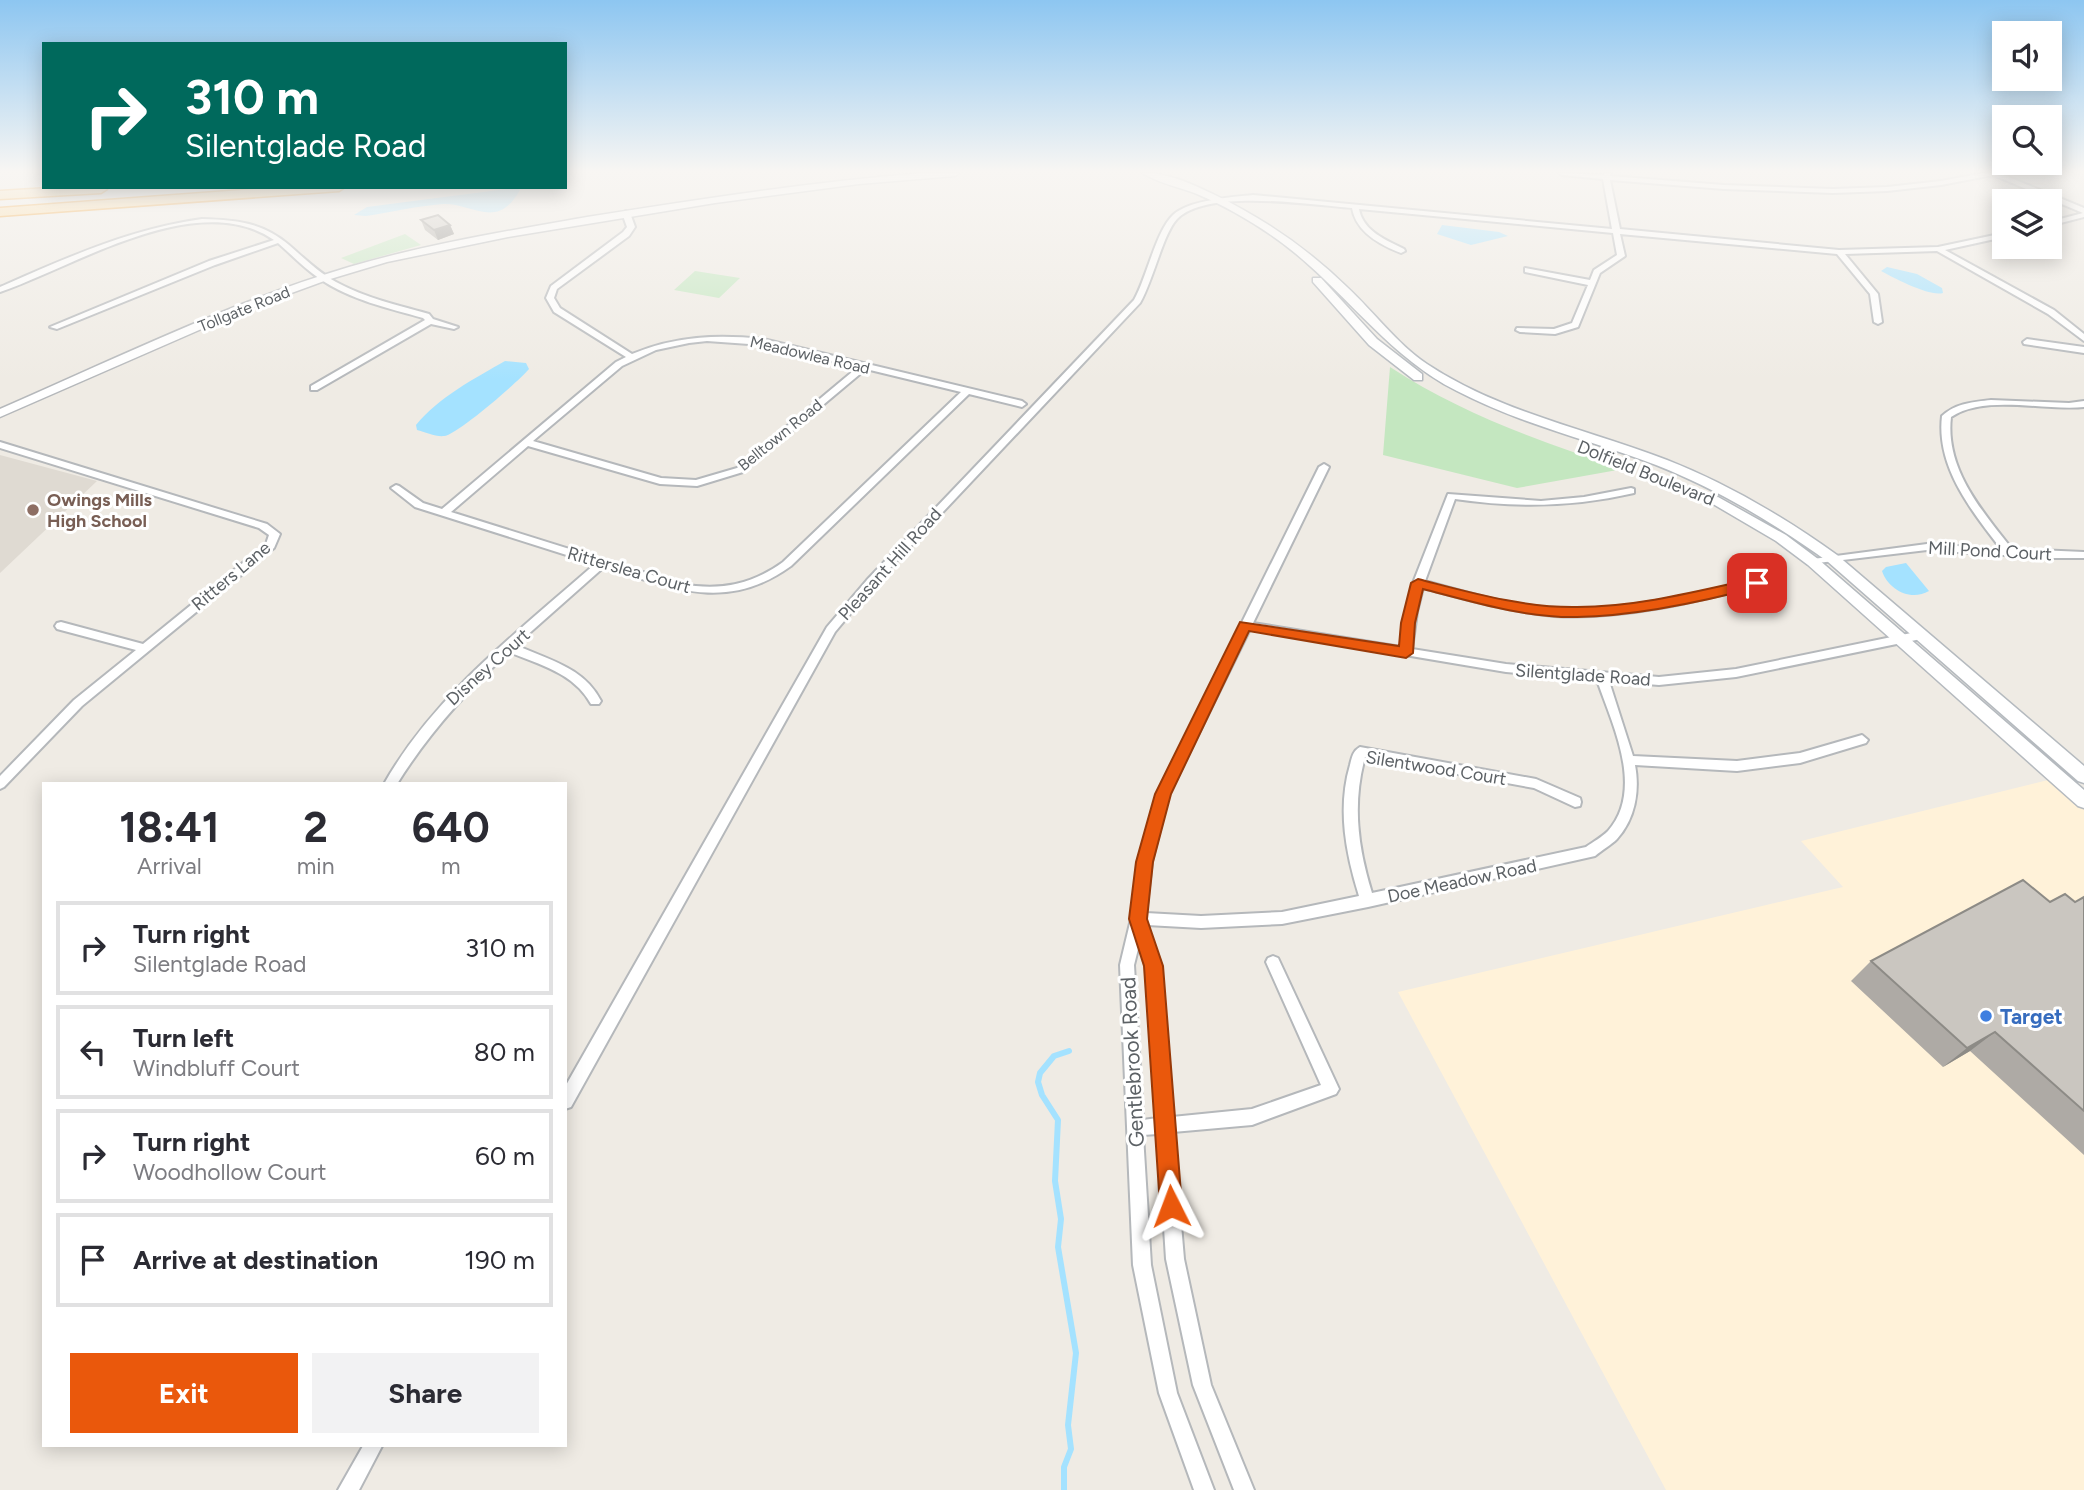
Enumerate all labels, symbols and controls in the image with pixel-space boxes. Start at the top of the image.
map controls [1992,21,2062,259]
button: sound [1992,21,2062,91]
text: 310 m [185,67,319,126]
icon: right [70,70,161,161]
button: search [1992,105,2062,175]
text: Silentglade Road [185,127,426,165]
button: layers [1992,189,2062,259]
street label: Tollgate Road [195,282,293,336]
street label: Meadowlea Road [748,332,872,378]
street label: Belltown Road [734,395,826,475]
street label: Dolfield Boulevard [1574,435,1718,511]
place label: Owings Mills High School [47,489,153,532]
marker: Owings Mills High School [25,502,41,518]
street label: Pleasant Hill Road [834,503,946,625]
street label: Ritters Lane [187,537,275,615]
street label: Mill Pond Court [1928,537,2053,565]
street label: Ritterslea Court [565,542,693,598]
pin [1727,553,1787,613]
icon: arrive [1738,564,1776,602]
street label: Disney Court [442,624,534,710]
street label: Silentglade Road [1514,659,1652,691]
street label: Silentwood Court [1364,746,1508,790]
text: 18:41 [119,802,220,853]
text: 2 [303,802,328,853]
text: 640 [412,802,490,853]
text: Arrival [137,852,202,880]
text: min [297,852,334,880]
text: m [441,852,461,880]
street label: Doe Meadow Road [1385,854,1539,908]
text: Turn right [133,918,250,950]
icon: right [74,929,112,967]
text: 310 m [465,932,535,964]
text: Silentglade Road [133,950,307,978]
street label: Gentlebrook Road [1115,976,1149,1148]
place label: Target [2000,1004,2063,1029]
marker: Target [1978,1008,1994,1024]
text: Turn left [133,1022,234,1054]
icon: left [74,1033,112,1071]
text: 80 m [474,1036,535,1068]
text: Windbluff Court [133,1054,300,1082]
text: Turn right [133,1126,250,1158]
icon: right [74,1137,112,1175]
text: 60 m [475,1140,535,1172]
text: Woodhollow Court [133,1158,327,1186]
position arrow [1134,1169,1208,1243]
icon: arrive [74,1241,112,1279]
text: Arrive at destination [133,1244,378,1276]
text: 190 m [464,1244,535,1276]
button: Exit [70,1353,298,1433]
button: Share [312,1353,539,1433]

